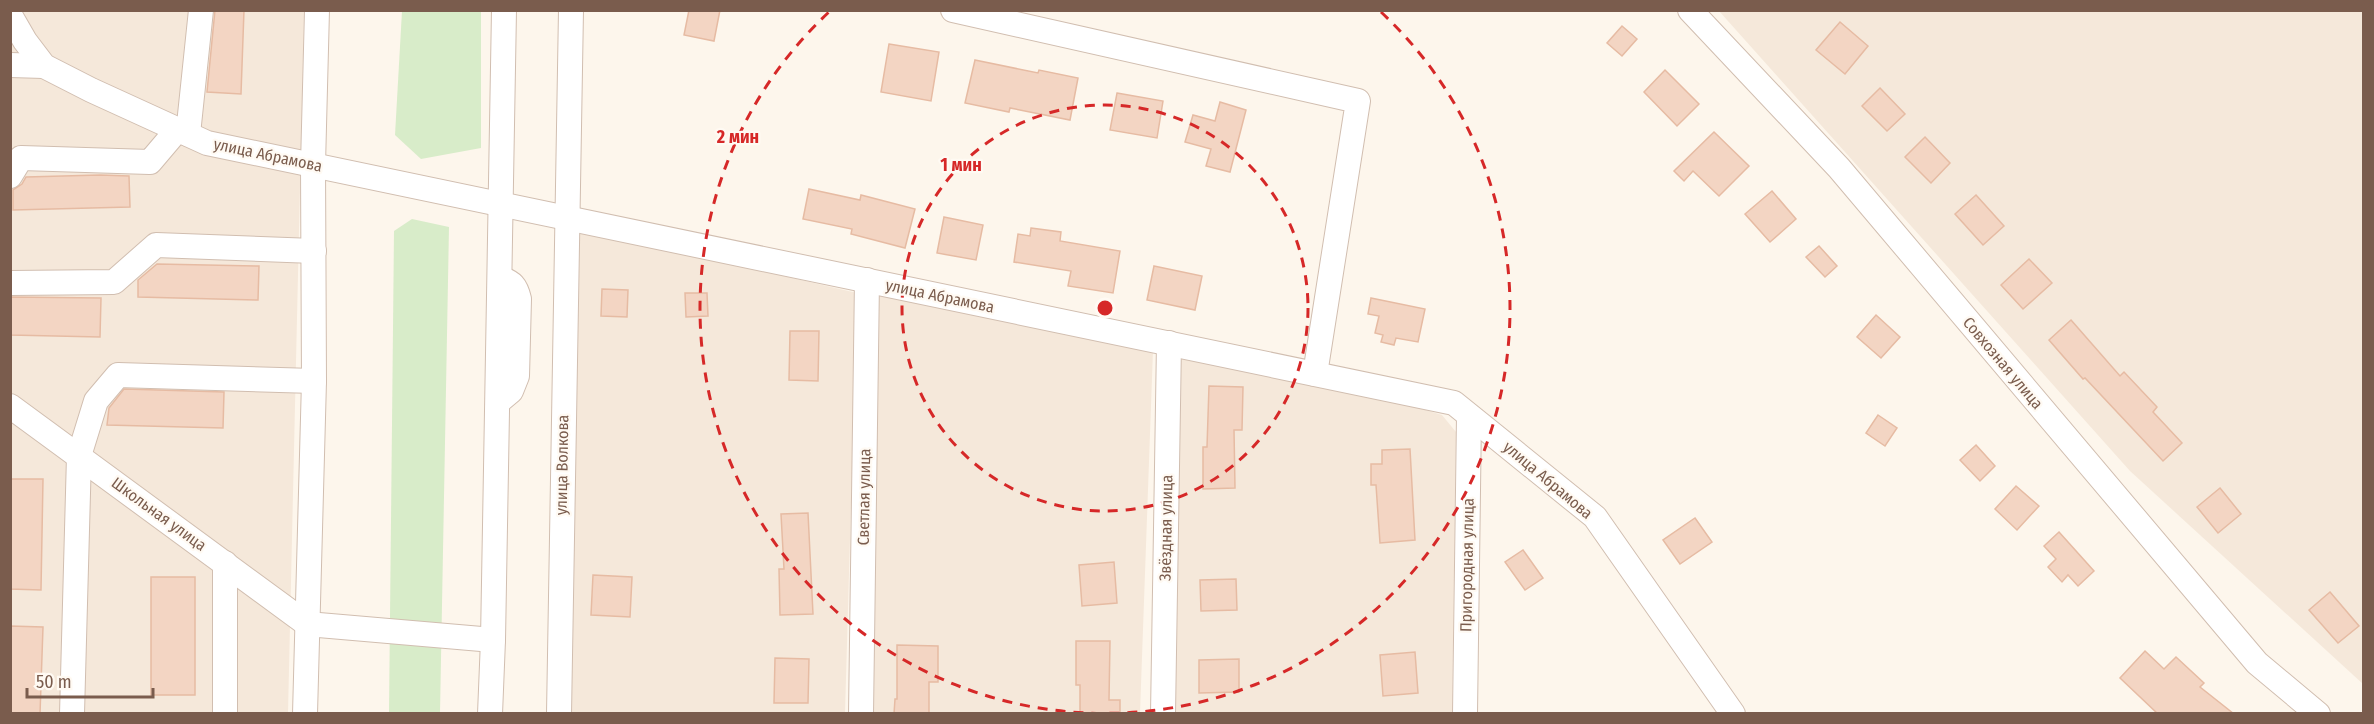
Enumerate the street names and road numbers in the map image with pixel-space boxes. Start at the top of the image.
street label: улица Абрамова [212,134,324,176]
street label: улица Абрамова [884,275,996,317]
street label: Совхозная улица [1959,313,2047,413]
street label: улица Волкова [552,414,572,515]
street label: улица Абрамова [1500,437,1597,523]
street label: Светлая улица [854,448,874,546]
street label: Школьная улица [108,473,210,555]
street label: Звёздная улица [1156,475,1176,581]
street label: Пригородная улица [1456,498,1478,632]

